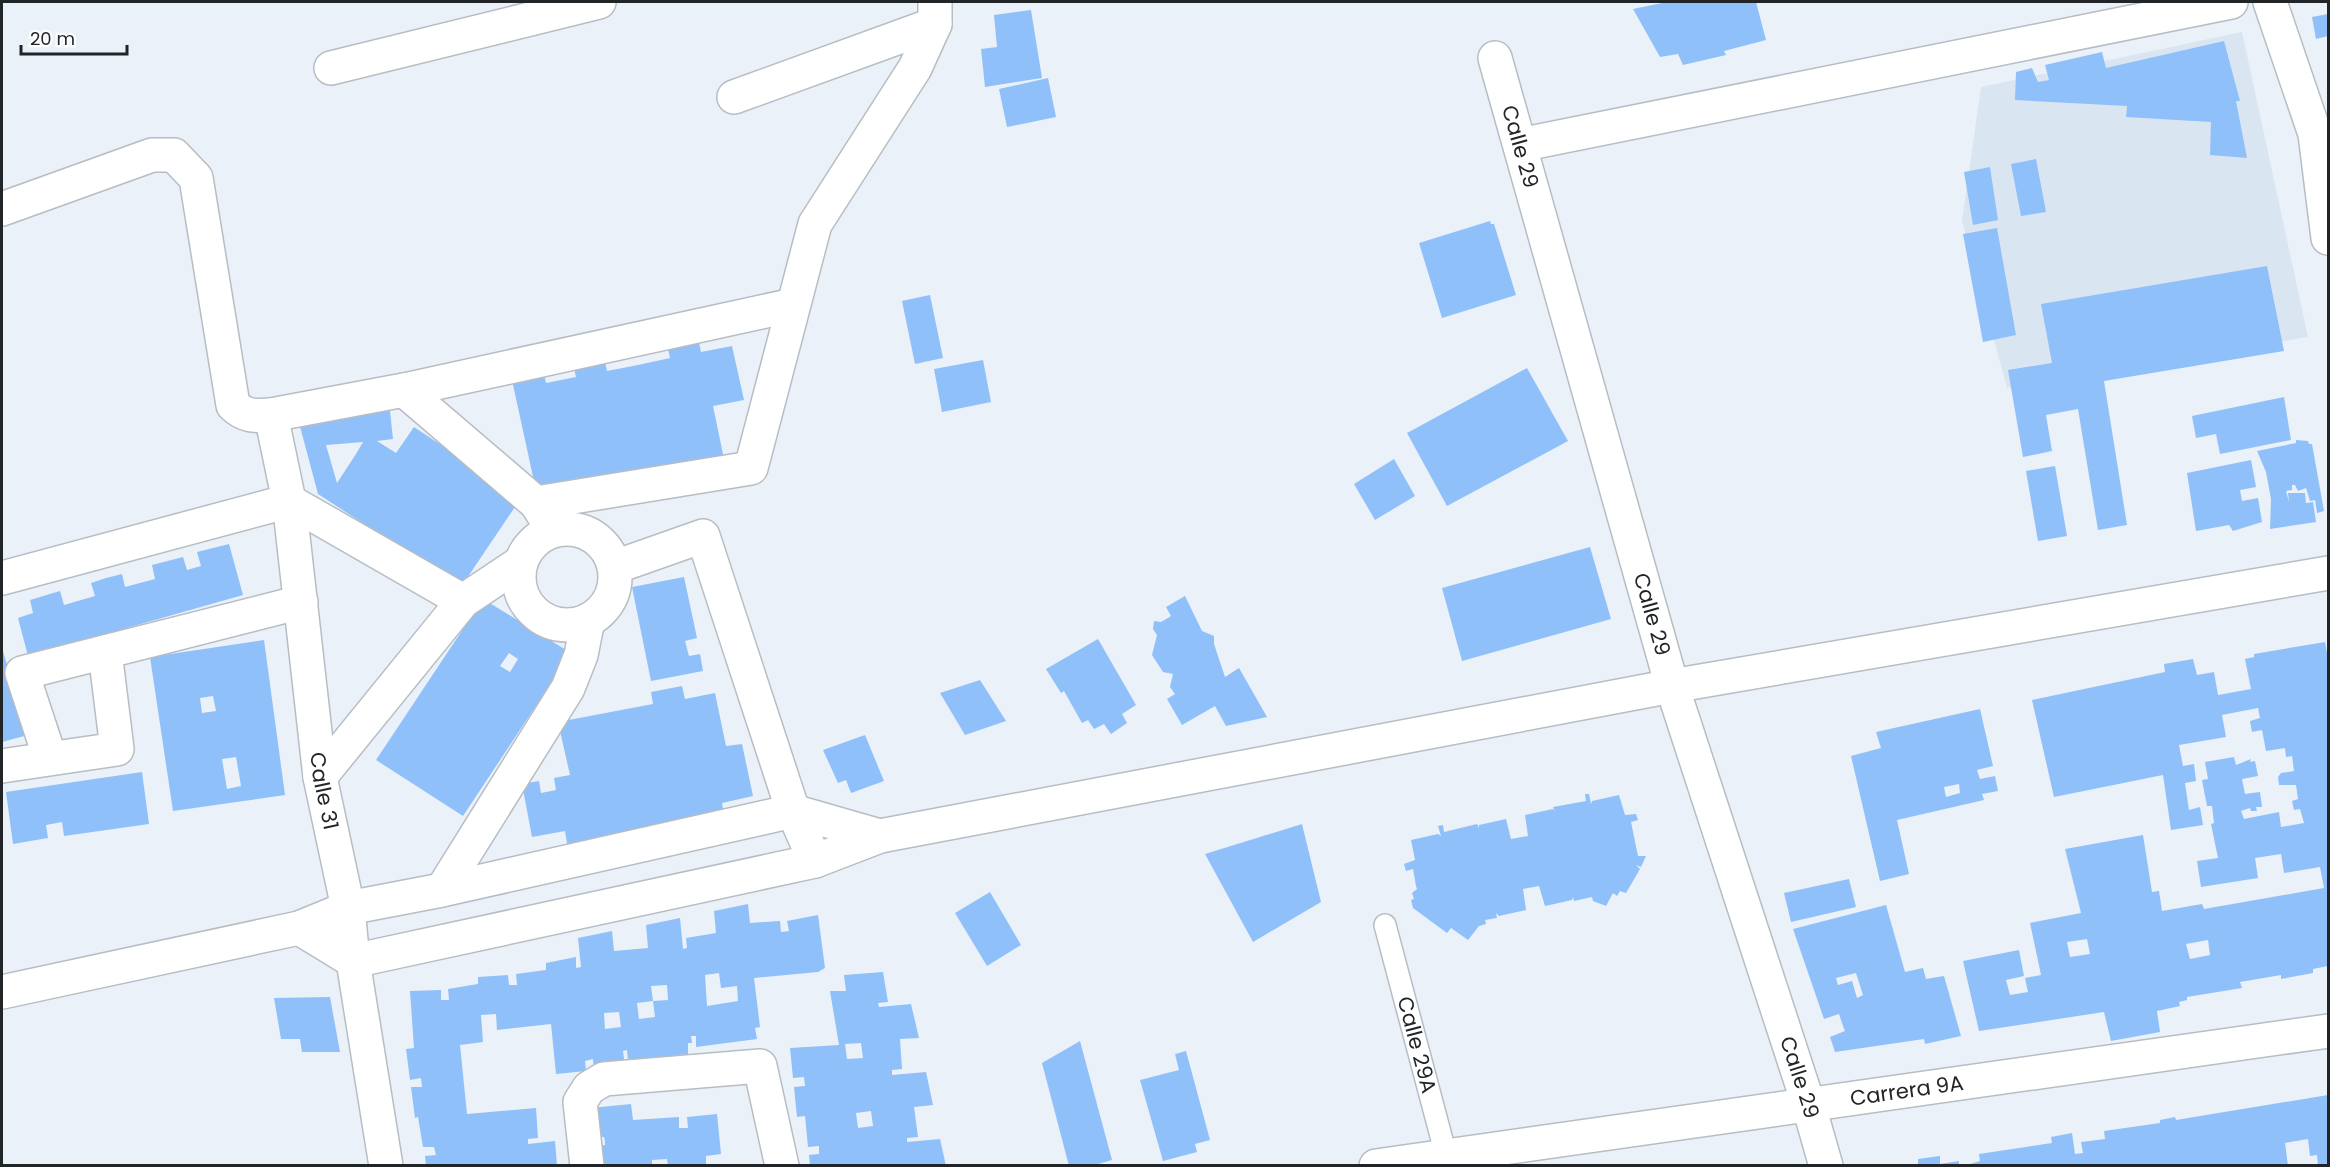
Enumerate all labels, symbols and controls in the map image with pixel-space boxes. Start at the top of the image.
scale bar [21,18,128,56]
text: 20 m [30,26,75,51]
street label: Calle 29 [1495,102,1546,191]
street label: Calle 29 [1627,569,1678,659]
street label: Calle 31 [303,751,346,832]
street label: Calle 29A [1391,993,1444,1096]
street label: Calle 29 [1773,1032,1827,1122]
street label: Carrera 9A [1848,1068,1965,1113]

